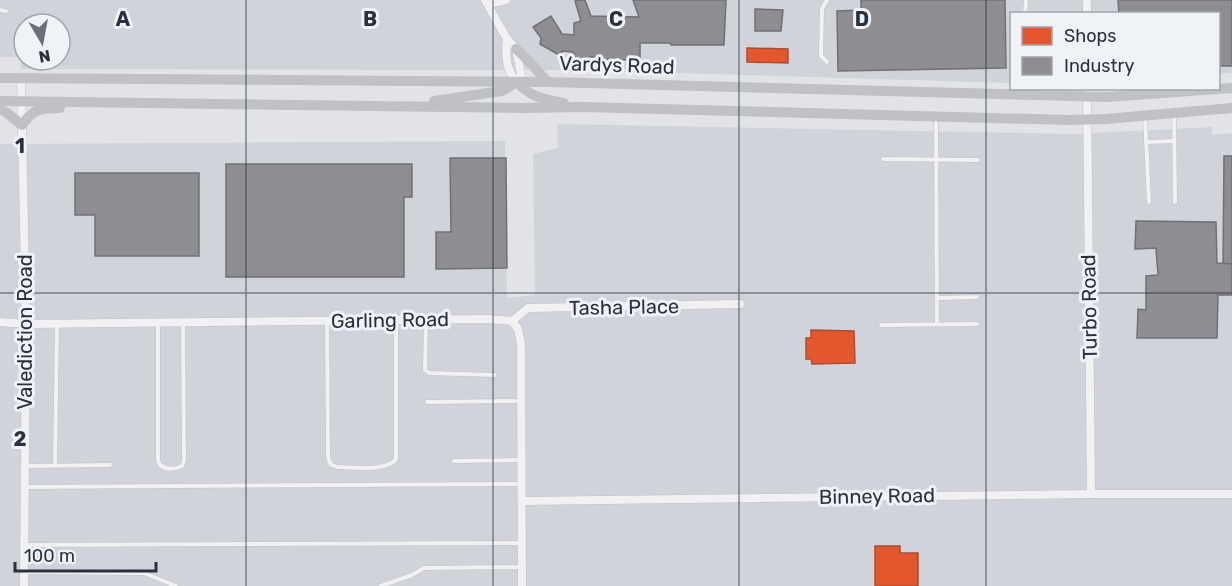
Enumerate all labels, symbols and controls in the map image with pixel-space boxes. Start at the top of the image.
text: A [116,7,131,31]
text: B [363,7,377,31]
text: C [609,7,623,31]
text: D [855,7,869,31]
north arrow [12,12,72,72]
legend [1010,12,1220,90]
text: Shops [1064,25,1116,47]
text: N [37,46,52,67]
street label: Vardys Road [559,51,675,79]
text: Industry [1064,55,1134,77]
text: 1 [15,134,25,158]
street label: Valediction Road [13,254,37,410]
street label: Turbo Road [1076,254,1102,360]
street label: Tasha Place [569,294,679,320]
street label: Garling Road [331,307,449,333]
text: 2 [14,427,27,451]
street label: Binney Road [819,483,935,509]
scale bar [15,535,156,573]
text: 100 m [24,545,75,567]

